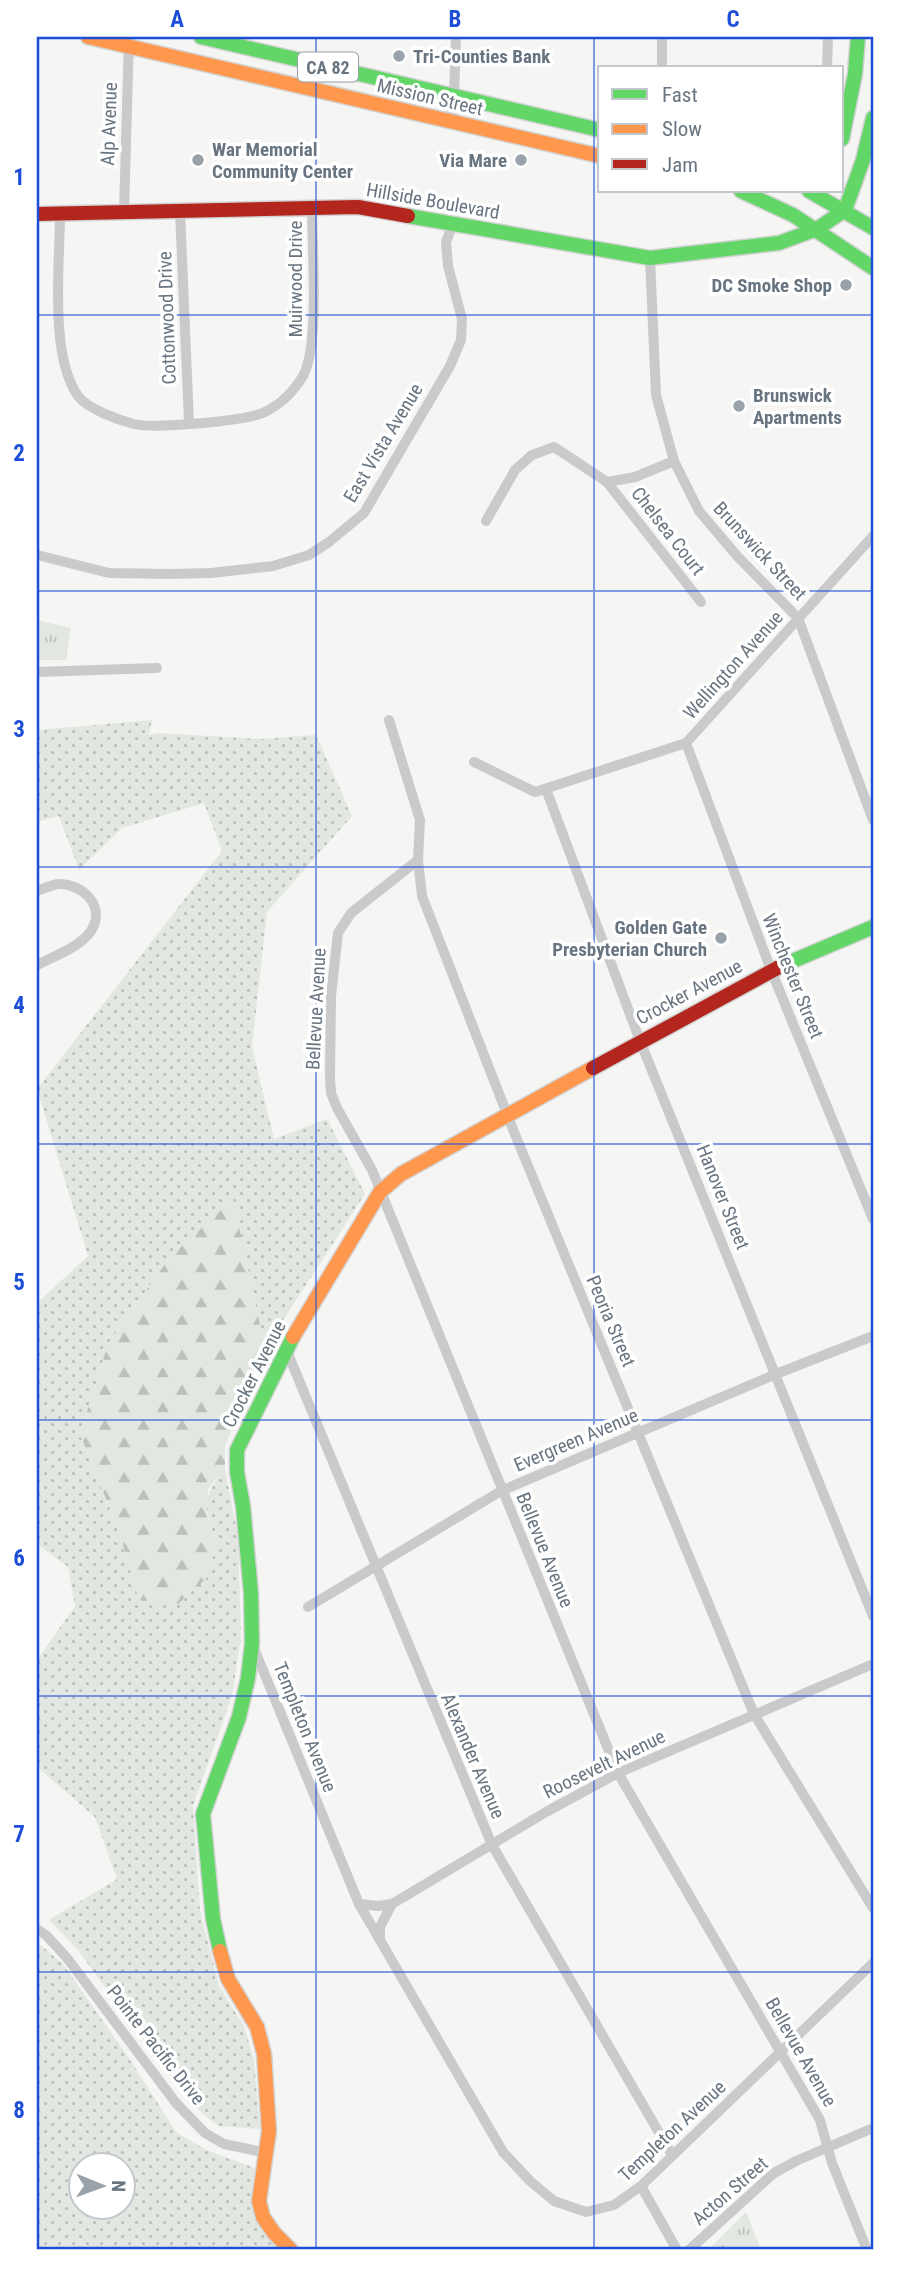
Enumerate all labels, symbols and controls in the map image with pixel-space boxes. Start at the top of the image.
text: A [170,6,184,33]
text: B [449,6,461,33]
text: C [726,6,740,33]
place label: Tri-Counties Bank [413,45,551,68]
marker: Tri-Counties Bank [391,48,407,64]
road number: CA 82 [298,52,358,82]
legend [598,66,844,192]
street label: Mission Street [375,74,485,120]
street label: Alp Avenue [96,82,122,166]
text: Fast [662,83,698,107]
text: Slow [662,117,702,141]
place label: War Memorial Community Center [212,138,353,183]
place label: Via Mare [439,149,507,172]
marker: War Memorial Community Center [190,152,206,168]
marker: Via Mare [513,152,529,168]
text: Jam [662,153,698,177]
text: 1 [13,164,25,191]
street label: Hillside Boulevard [365,178,501,224]
street label: Muirwood Drive [284,220,307,337]
street label: Cottonwood Drive [153,251,181,385]
place label: DC Smoke Shop [711,274,832,297]
marker: DC Smoke Shop [838,277,854,293]
street label: East Vista Avenue [338,379,428,507]
place label: Brunswick Apartments [753,384,842,429]
marker: Brunswick Apartments [731,398,747,414]
text: 2 [13,440,25,467]
street label: Chelsea Court [626,482,710,580]
street label: Brunswick Street [709,497,811,605]
street label: Wellington Avenue [678,606,788,724]
text: 3 [13,716,25,743]
street label: Winchester Street [757,910,829,1042]
place label: Golden Gate Presbyterian Church [552,916,707,961]
marker: Golden Gate Presbyterian Church [713,930,729,946]
street label: Bellevue Avenue [301,947,331,1071]
street label: Crocker Avenue [632,954,746,1030]
text: 4 [13,992,25,1019]
street label: Hanover Street [692,1141,754,1253]
text: 5 [13,1269,25,1296]
street label: Peoria Street [581,1272,641,1370]
street label: Crocker Avenue [217,1317,291,1431]
street label: Evergreen Avenue [510,1403,642,1477]
street label: Bellevue Avenue [511,1489,579,1611]
text: 6 [13,1545,25,1572]
street label: Templeton Avenue [268,1659,342,1795]
street label: Alexander Avenue [436,1690,510,1822]
street label: Roosevelt Avenue [539,1725,669,1803]
text: 7 [13,1821,25,1848]
street label: Pointe Pacific Drive [102,1981,210,2109]
street label: Bellevue Avenue [761,1993,842,2111]
street label: Templeton Avenue [614,2075,730,2186]
text: 8 [13,2097,25,2124]
north arrow [66,2150,136,2220]
street label: Acton Street [687,2152,773,2230]
text: N [107,2180,130,2192]

